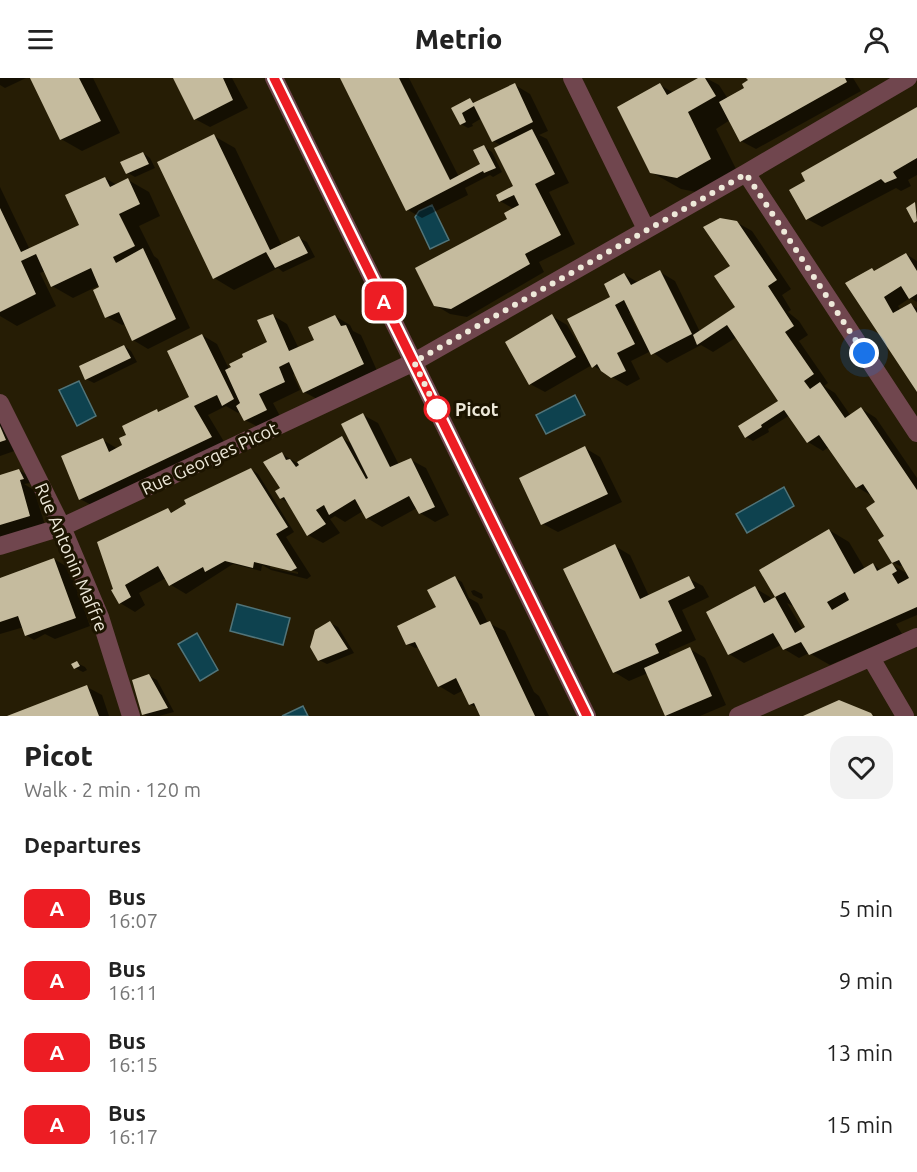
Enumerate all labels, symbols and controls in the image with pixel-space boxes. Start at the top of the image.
icon: menu [24,23,57,56]
icon: person [860,23,893,56]
text: Metrio [415,24,502,54]
line badge: A [364,282,404,320]
text: A [377,289,391,313]
your location [849,338,879,368]
marker: Picot [424,396,450,422]
place label: Picot [455,399,499,419]
street label: Rue Georges Picot [138,418,280,498]
street label: Rue Antonin Maffre [32,480,112,634]
button: heart [830,736,893,799]
text: Picot [24,740,93,771]
text: Walk · 2 min · 120 m [24,778,201,801]
text: Departures [24,832,141,857]
text: Bus [108,884,146,909]
text: A [50,896,64,920]
text: 5 min [839,896,893,921]
text: 16:07 [108,909,158,932]
text: Bus [108,956,146,981]
text: A [50,968,64,992]
text: 9 min [839,968,893,993]
text: 16:11 [108,981,158,1004]
text: Bus [108,1028,146,1053]
text: A [50,1040,64,1064]
text: 13 min [826,1040,893,1065]
text: 16:15 [108,1053,158,1076]
text: Bus [108,1100,146,1125]
text: A [50,1112,64,1136]
text: 15 min [826,1112,893,1137]
text: 16:17 [108,1125,158,1148]

